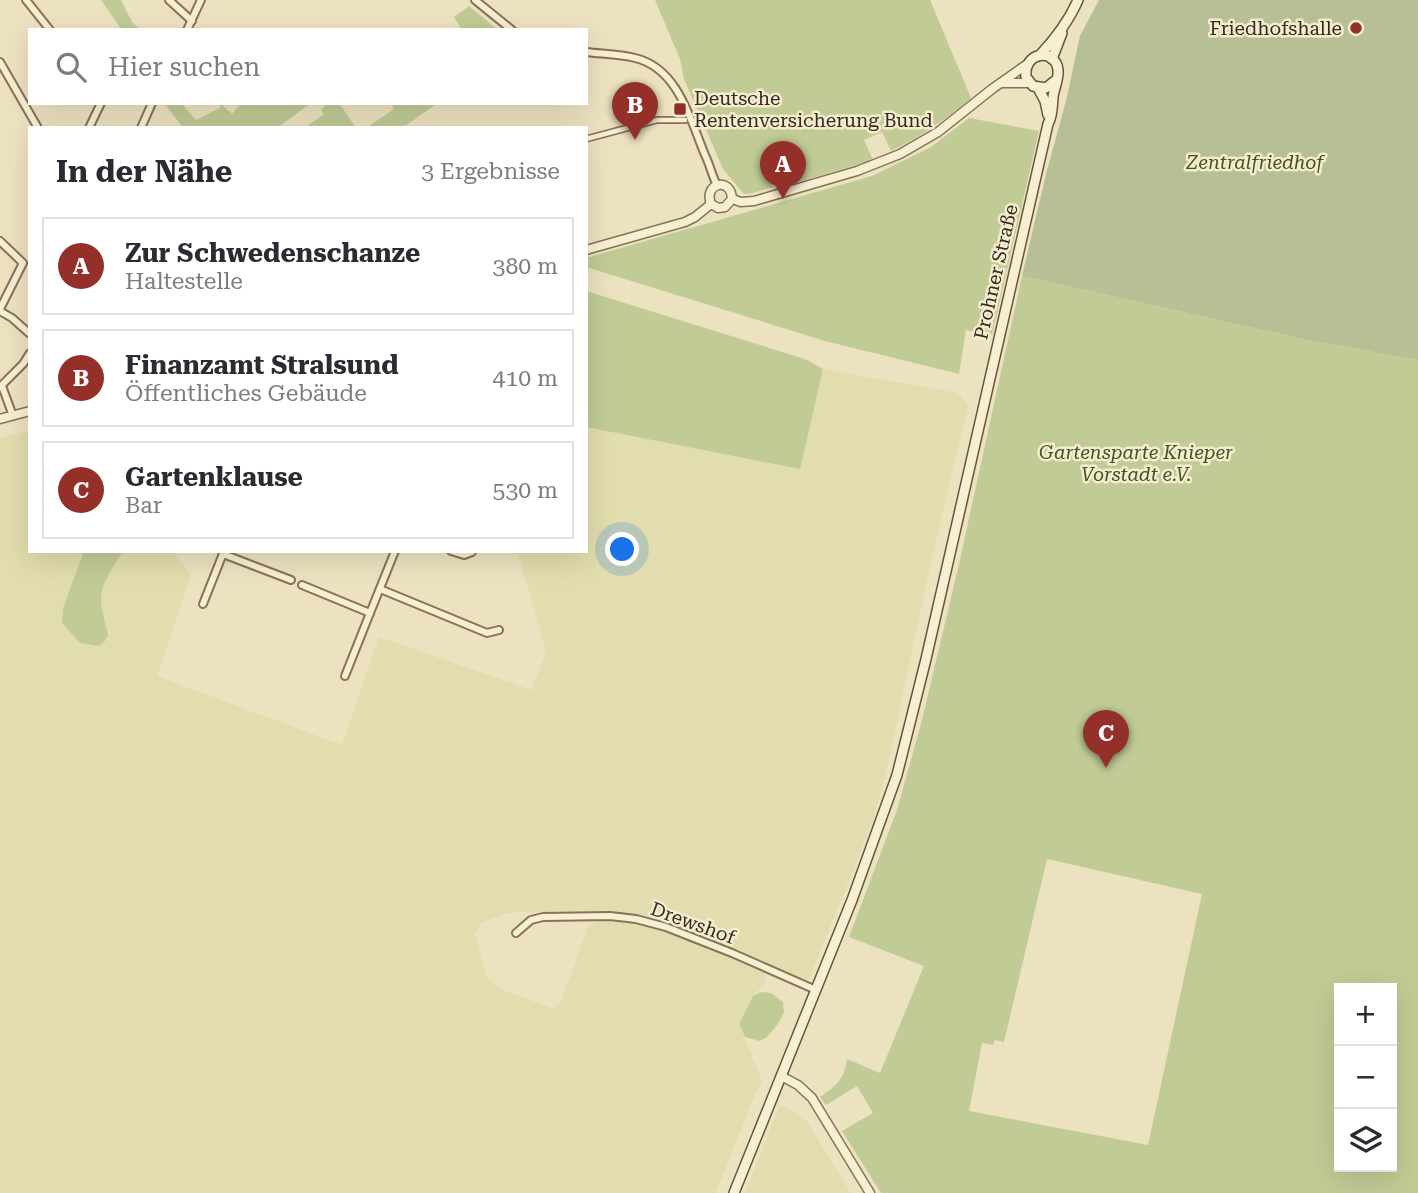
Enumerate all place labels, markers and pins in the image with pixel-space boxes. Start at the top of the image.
place label: Friedhofshalle [1209,17,1342,40]
marker: Friedhofshalle [1348,20,1364,36]
pin: B [612,82,658,140]
place label: Deutsche Rentenversicherung Bund [694,87,933,132]
marker: Deutsche Rentenversicherung Bund [672,101,688,117]
pin: A [760,141,806,199]
pin: C [1083,710,1129,768]

